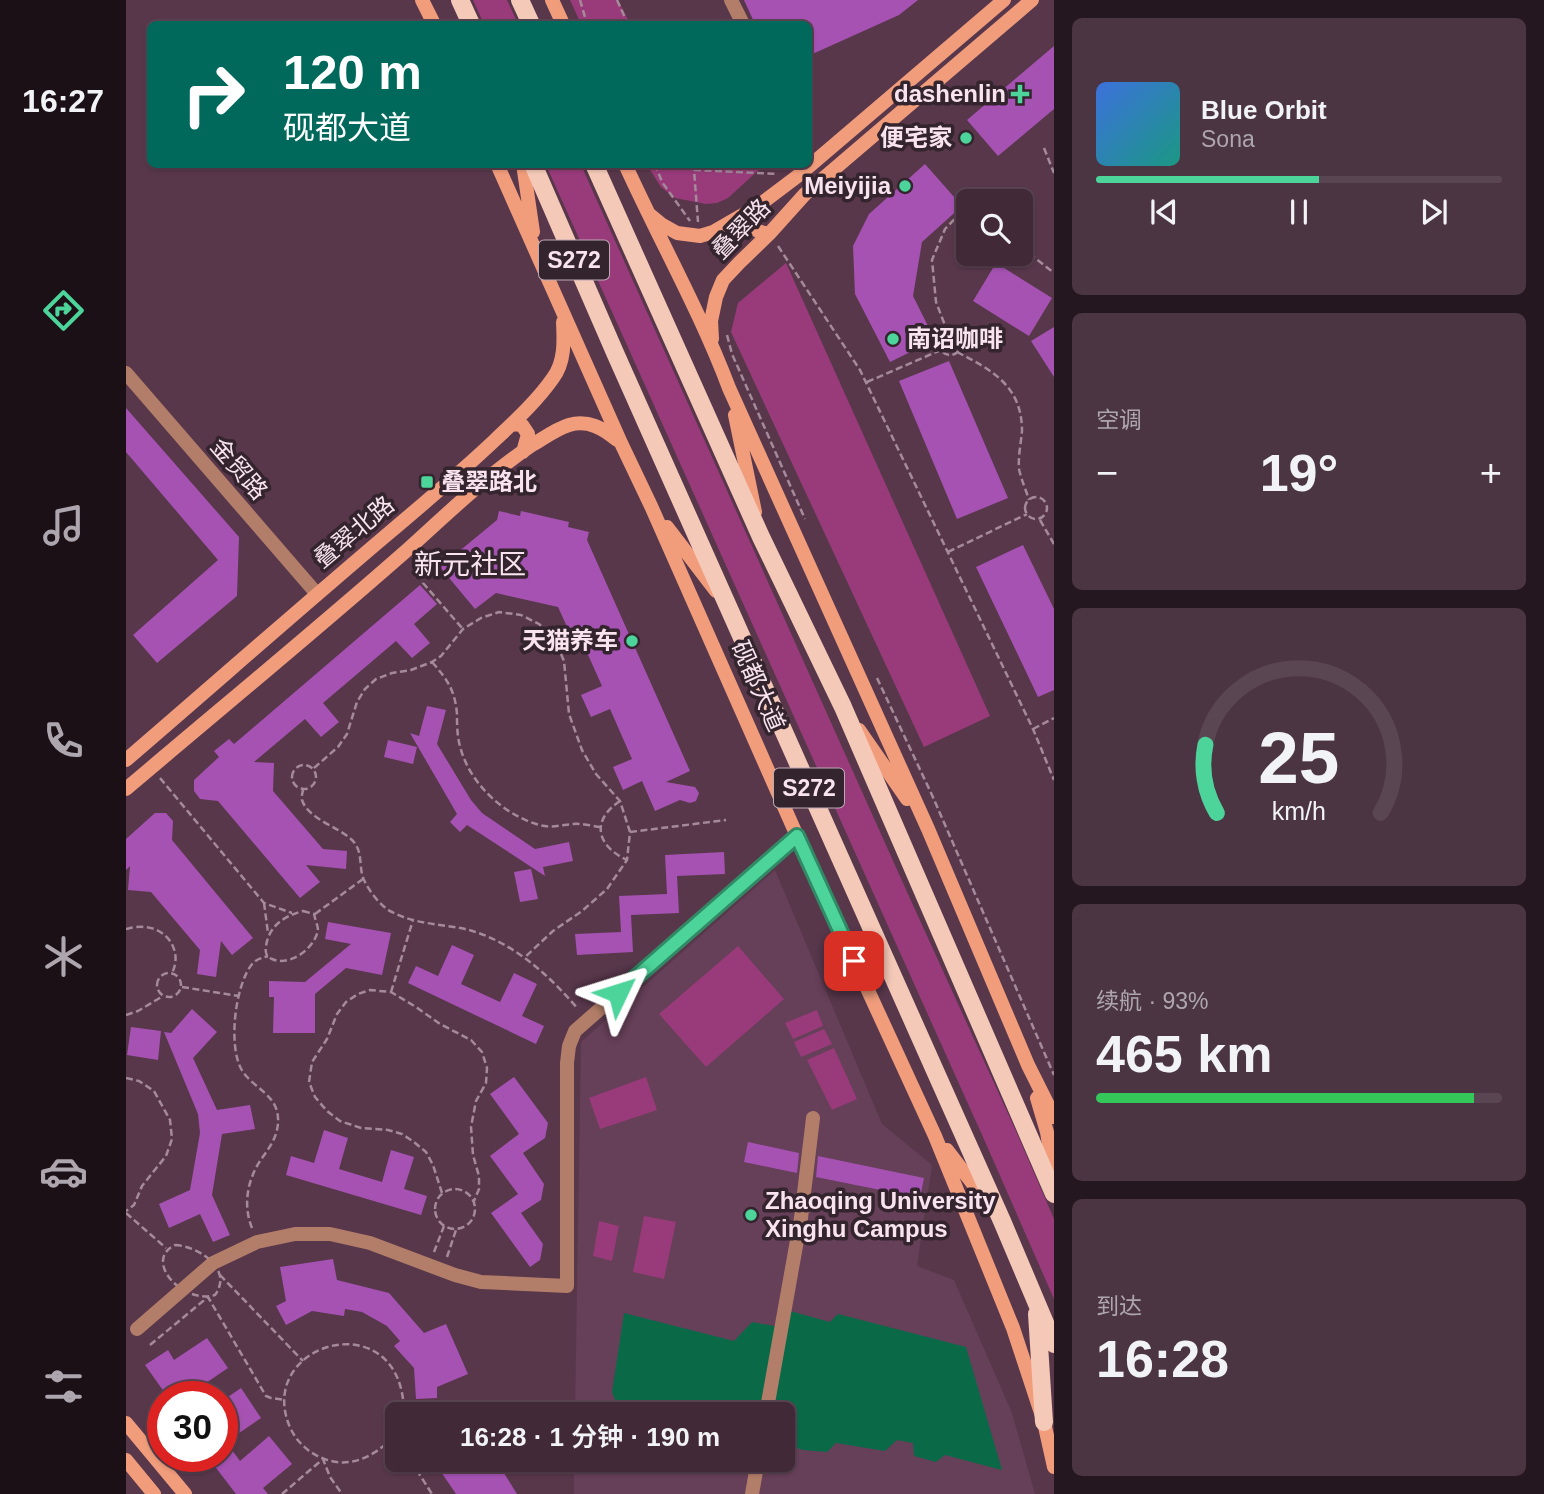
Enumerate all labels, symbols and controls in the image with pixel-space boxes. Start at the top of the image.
text: 120 m [283,45,422,99]
icon: right [168,49,259,140]
place label: dashenlin [894,80,1006,107]
text: 16:27 [22,83,104,119]
marker: dashenlin [1012,86,1028,102]
text: Blue Orbit [1201,95,1327,125]
text: 砚都大道 [283,110,411,146]
place label: 便宅家 [880,124,952,151]
text: Sona [1201,126,1255,152]
marker: 便宅家 [958,130,974,146]
place label: Meiyijia [804,172,892,199]
marker: Meiyijia [897,178,913,194]
map controls [956,189,1033,266]
button: search [956,189,1033,266]
street label: 叠翠路 [706,193,775,264]
icon: previous [1145,193,1183,231]
icon: pause [1280,193,1318,231]
icon: next [1415,193,1453,231]
road number: S272 [539,241,609,280]
icon: directions [39,286,88,335]
place label: 南诏咖啡 [907,325,1003,352]
marker: 南诏咖啡 [885,331,901,347]
text: 空调 [1096,407,1142,433]
street label: 金贸路 [206,433,273,505]
text: 19° [1260,444,1338,502]
text: − [1096,452,1118,494]
text: + [1480,452,1502,494]
place label: 叠翠路北 [441,468,537,495]
marker: 叠翠路北 [419,474,435,490]
street label: 叠翠北路 [308,490,399,573]
icon: music [39,501,88,550]
district label: 新元社区 [414,549,526,580]
place label: 天猫养车 [522,627,618,654]
marker: 天猫养车 [624,633,640,649]
street label: 砚都大道 [727,636,790,735]
icon: phone [39,716,88,765]
text: 25 [1259,717,1339,798]
road number: S272 [774,768,844,808]
text: km/h [1272,797,1326,825]
pin [824,931,884,991]
icon: climate [39,932,88,981]
icon: arrive [835,942,873,980]
position arrow [581,956,655,1030]
text: 续航 · 93% [1096,988,1208,1014]
text: 465 km [1096,1025,1272,1083]
icon: car [39,1147,88,1196]
place label: Zhaoqing University Xinghu Campus [765,1187,996,1242]
marker: Zhaoqing University Xinghu Campus [743,1207,759,1223]
text: 到达 [1096,1293,1142,1319]
text: 16:28 [1096,1330,1229,1388]
icon: filters [39,1362,88,1411]
speed limit sign: 30 [147,1381,238,1472]
text: 16:28 · 1 分钟 · 190 m [460,1422,720,1452]

